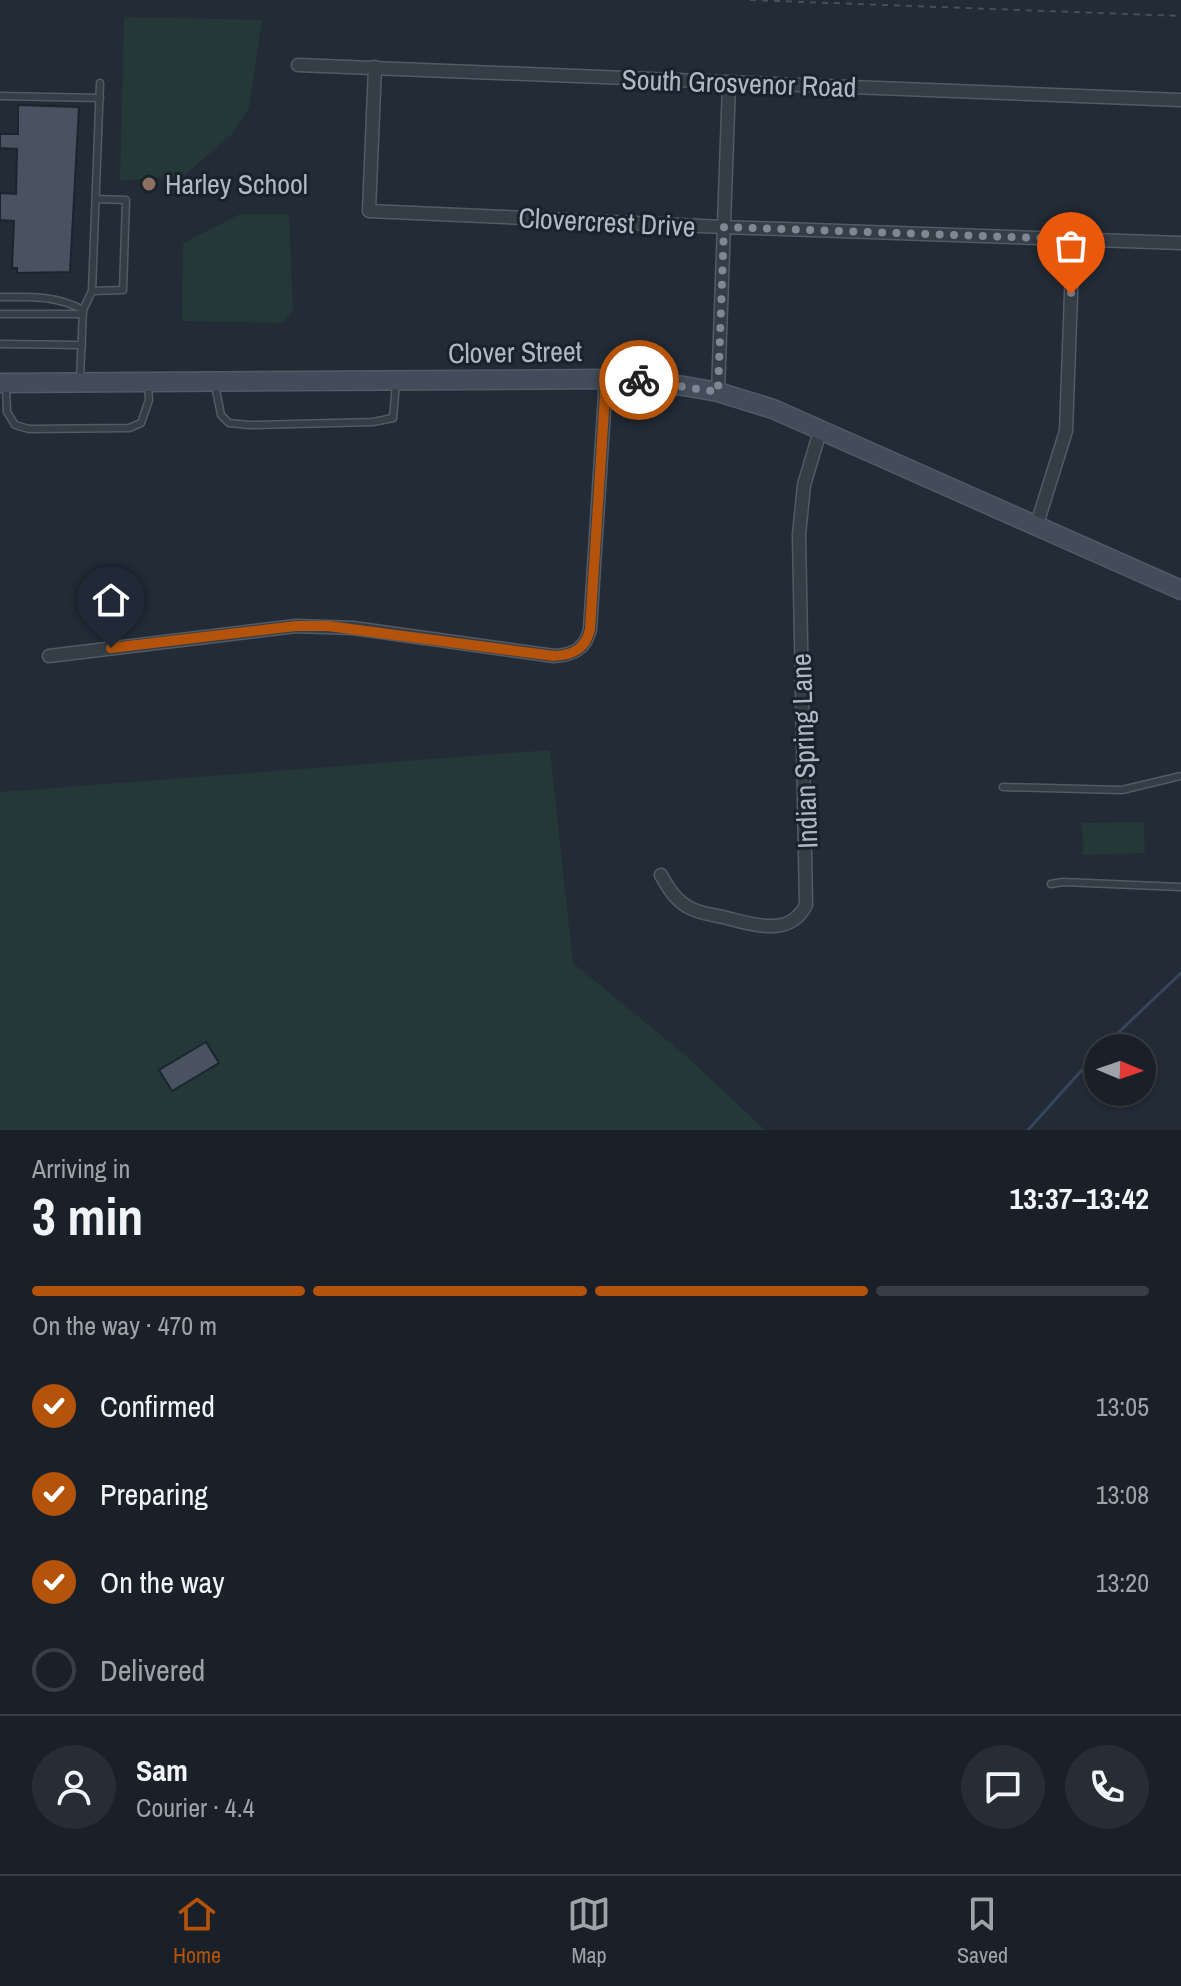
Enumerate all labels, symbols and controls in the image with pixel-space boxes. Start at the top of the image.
street label: South Grosvenor Road [621,60,857,106]
place label: Harley School [165,165,308,203]
marker: Harley School [140,175,158,193]
street label: Clovercrest Drive [517,198,697,246]
pin [1037,212,1105,294]
icon: bag [1049,224,1093,268]
street label: Clover Street [448,332,582,372]
courier [599,340,679,420]
icon: bike [617,358,661,402]
pin [77,566,145,648]
icon: home [89,578,133,622]
street label: Indian Spring Lane [782,653,826,849]
north arrow [1084,1034,1156,1106]
map controls [1084,1034,1156,1106]
text: Arriving in [32,1151,130,1186]
text: 13:37–13:42 [1010,1178,1149,1218]
text: 3 min [32,1181,143,1251]
text: On the way · 470 m [32,1308,217,1343]
icon: check [32,1384,76,1428]
text: Confirmed [100,1386,215,1426]
text: 13:05 [1096,1389,1149,1424]
icon: check [32,1472,76,1516]
text: Preparing [100,1474,208,1514]
text: 13:08 [1096,1477,1149,1512]
icon: check [32,1560,76,1604]
text: On the way [100,1562,224,1602]
text: 13:20 [1096,1565,1149,1600]
text: Delivered [100,1650,205,1690]
button: person [32,1745,116,1829]
button: chat [961,1745,1045,1829]
button: phone [1065,1745,1149,1829]
text: Sam [136,1750,188,1790]
text: Courier · 4.4 [136,1790,255,1825]
tab: Home [173,1892,221,1970]
tab: Map [567,1892,611,1970]
tab: Saved [957,1892,1008,1970]

